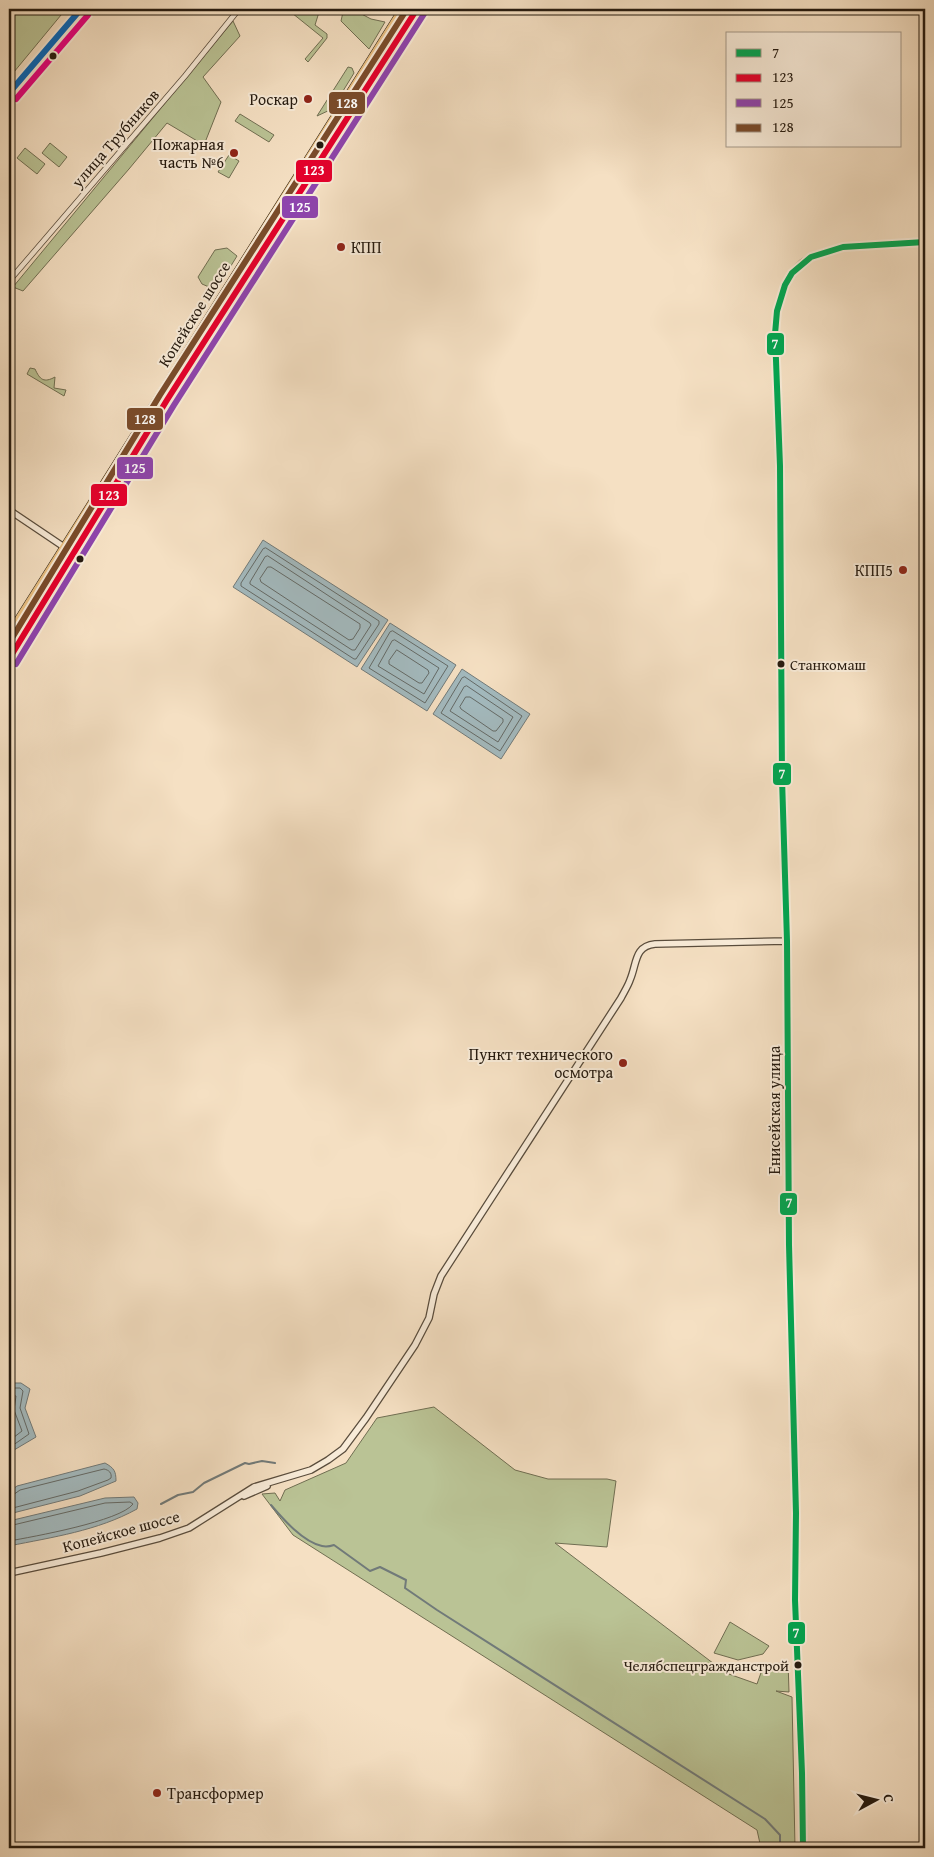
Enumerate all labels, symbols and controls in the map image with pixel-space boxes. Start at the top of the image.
legend [726,32,902,148]
text: 7 [772,42,779,63]
unlabelled marker [48,51,58,61]
text: 123 [772,66,794,87]
street label: улица Трубников [65,83,165,193]
place label: Роскар [250,87,298,111]
line badge: 128 [328,91,366,115]
text: 125 [772,92,794,113]
marker: Роскар [302,93,314,105]
text: 128 [336,93,358,113]
text: 128 [772,116,794,137]
place label: Пожарная часть №6 [153,132,224,174]
unlabelled marker [315,140,325,150]
marker: Пожарная часть №6 [228,147,240,159]
line badge: 123 [295,159,333,183]
text: 123 [303,160,325,180]
line badge: 125 [281,195,319,219]
text: 125 [289,197,311,217]
place label: КПП [351,235,381,259]
marker: КПП [335,241,347,253]
street label: Копейское шоссе [152,256,236,372]
line badge: 7 [766,332,785,356]
text: 7 [771,334,779,354]
line badge: 128 [126,407,164,431]
text: 128 [134,409,156,429]
line badge: 125 [116,456,154,480]
text: 125 [124,458,146,478]
line badge: 123 [90,483,128,507]
text: 123 [98,485,120,505]
unlabelled marker [75,554,85,564]
place label: КПП5 [855,558,893,582]
marker: КПП5 [897,564,909,576]
place label: Станкомаш [790,654,866,675]
marker: Станкомаш [776,659,786,669]
line badge: 7 [772,762,792,786]
text: 7 [778,764,786,784]
place label: Пункт технического осмотра [469,1042,613,1084]
street label: Енисейская улица [762,1045,786,1174]
marker: Пункт технического осмотра [617,1057,629,1069]
line badge: 7 [779,1192,798,1216]
text: 7 [785,1193,793,1213]
street label: Копейское шоссе [60,1504,182,1558]
line badge: 7 [787,1621,806,1645]
text: 7 [792,1623,800,1643]
place label: Челябспецгражданстрой [623,1655,789,1676]
marker: Челябспецгражданстрой [793,1660,803,1670]
north arrow [852,1774,902,1824]
place label: Трансформер [167,1781,264,1805]
marker: Трансформер [151,1787,163,1799]
text: С [878,1793,899,1804]

